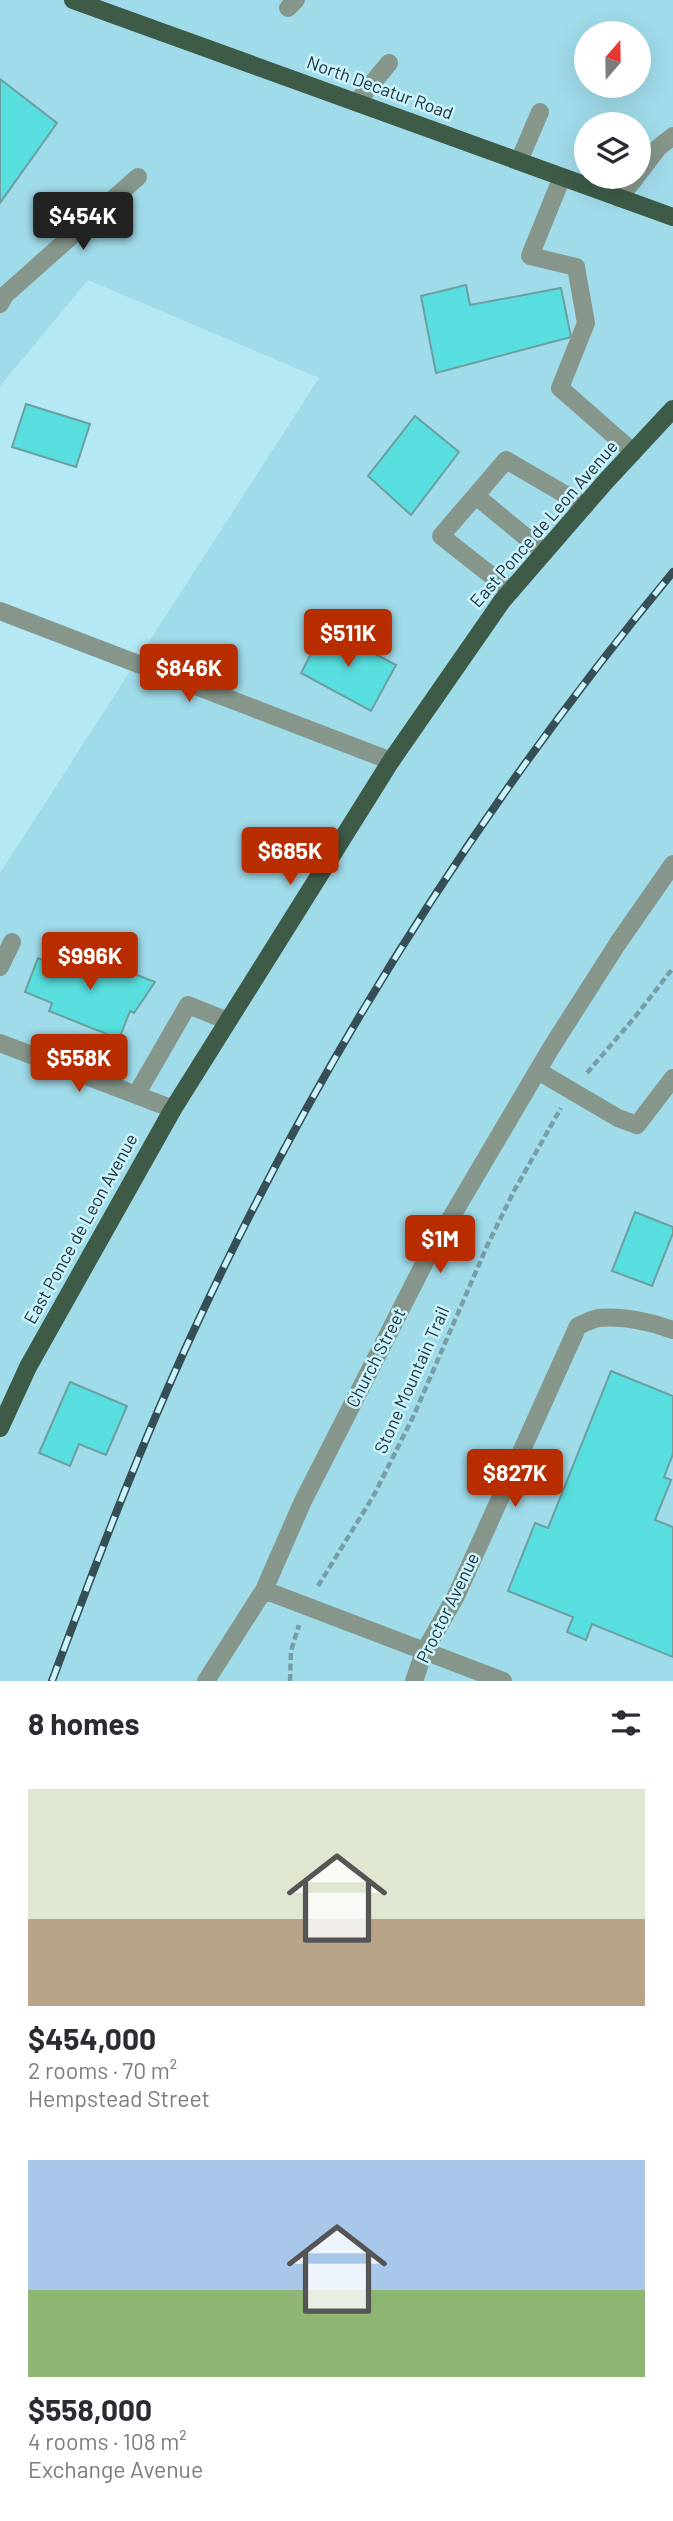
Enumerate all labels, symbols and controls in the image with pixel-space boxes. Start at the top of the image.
north arrow [574,21,651,98]
map controls [574,21,651,189]
street label: North Decatur Road [304,50,456,124]
button: layers [574,112,651,189]
pin: $454K [34,192,132,252]
text: $454K [49,201,117,229]
street label: East Ponce de Leon Avenue [465,435,622,611]
pin: $511K [299,610,397,669]
text: $511K [320,618,376,646]
pin: $846K [140,644,238,704]
text: $846K [156,653,222,681]
pin: $685K [241,828,339,887]
text: $685K [258,836,322,864]
pin: $996K [41,932,139,992]
text: $996K [58,941,122,969]
pin: $558K [30,1034,128,1094]
text: $558K [47,1043,111,1071]
street label: East Ponce de Leon Avenue [19,1129,142,1328]
pin: $1M [406,1216,474,1275]
text: $1M [421,1224,459,1252]
street label: Stone Mountain Trail [369,1303,453,1457]
street label: Church Street [341,1304,410,1411]
pin: $827K [466,1450,564,1509]
text: $827K [483,1458,547,1486]
street label: Proctor Avenue [411,1549,483,1666]
icon: filters [607,1704,645,1742]
text: 8 homes [28,1705,139,1741]
icon: home [274,1835,400,1961]
text: $454,000 [28,2020,156,2056]
text: 2 rooms · 70 m² [28,2056,177,2084]
text: Hempstead Street [28,2084,210,2112]
icon: home [274,2206,400,2332]
text: $558,000 [28,2391,152,2427]
text: 4 rooms · 108 m² [28,2427,187,2455]
text: Exchange Avenue [28,2455,203,2483]

